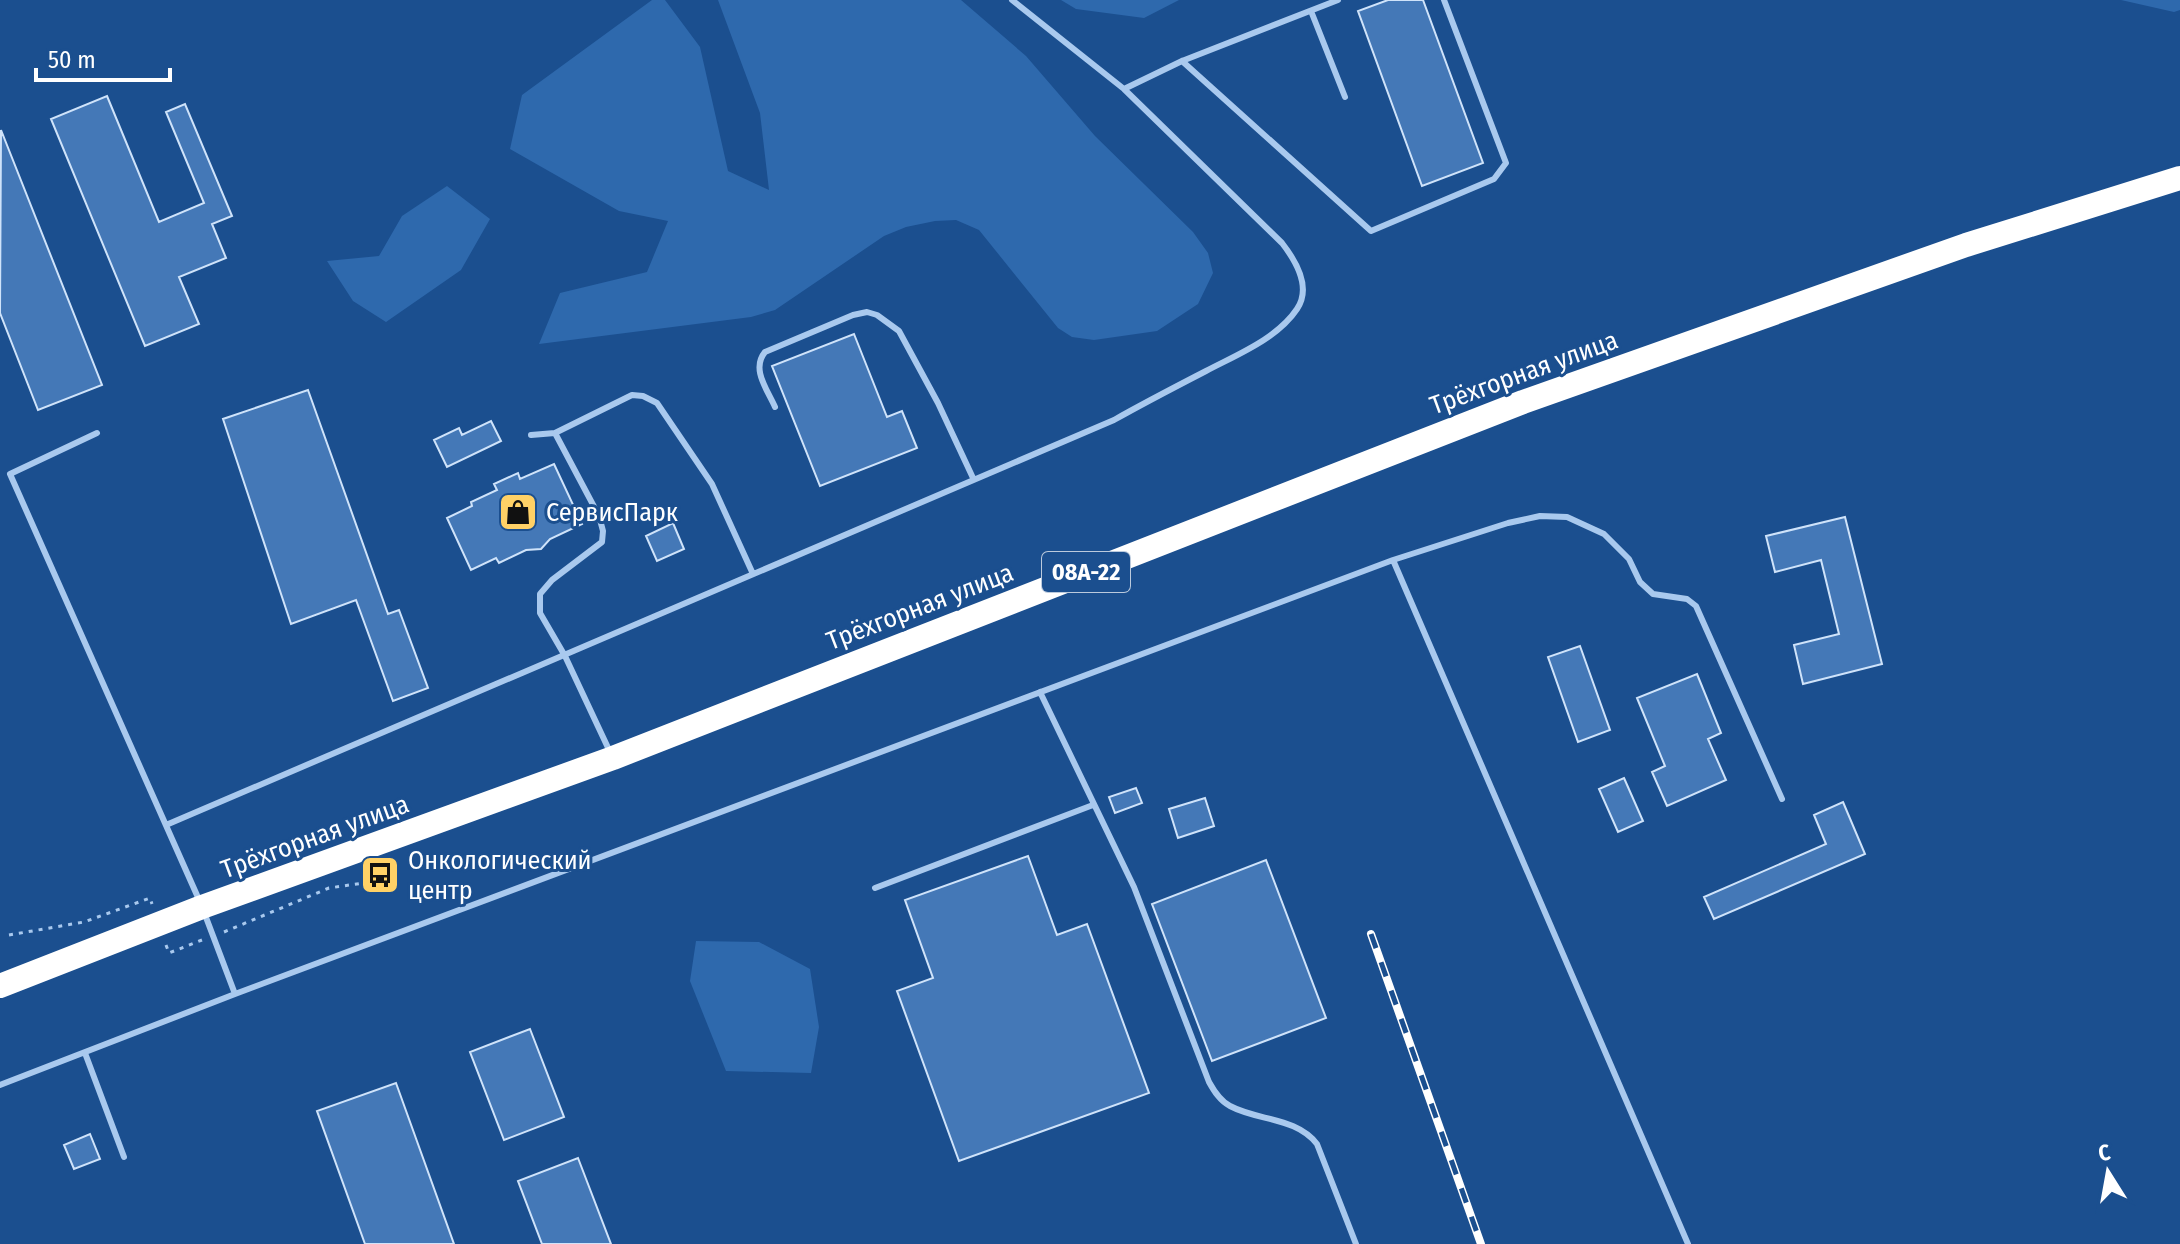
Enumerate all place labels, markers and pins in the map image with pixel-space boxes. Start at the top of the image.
shop icon: СервисПарк [497,491,539,533]
place label: СервисПарк [546,497,678,528]
place label: Онкологический центр [408,845,592,906]
bus stop icon: Онкологический центр [359,854,401,896]

